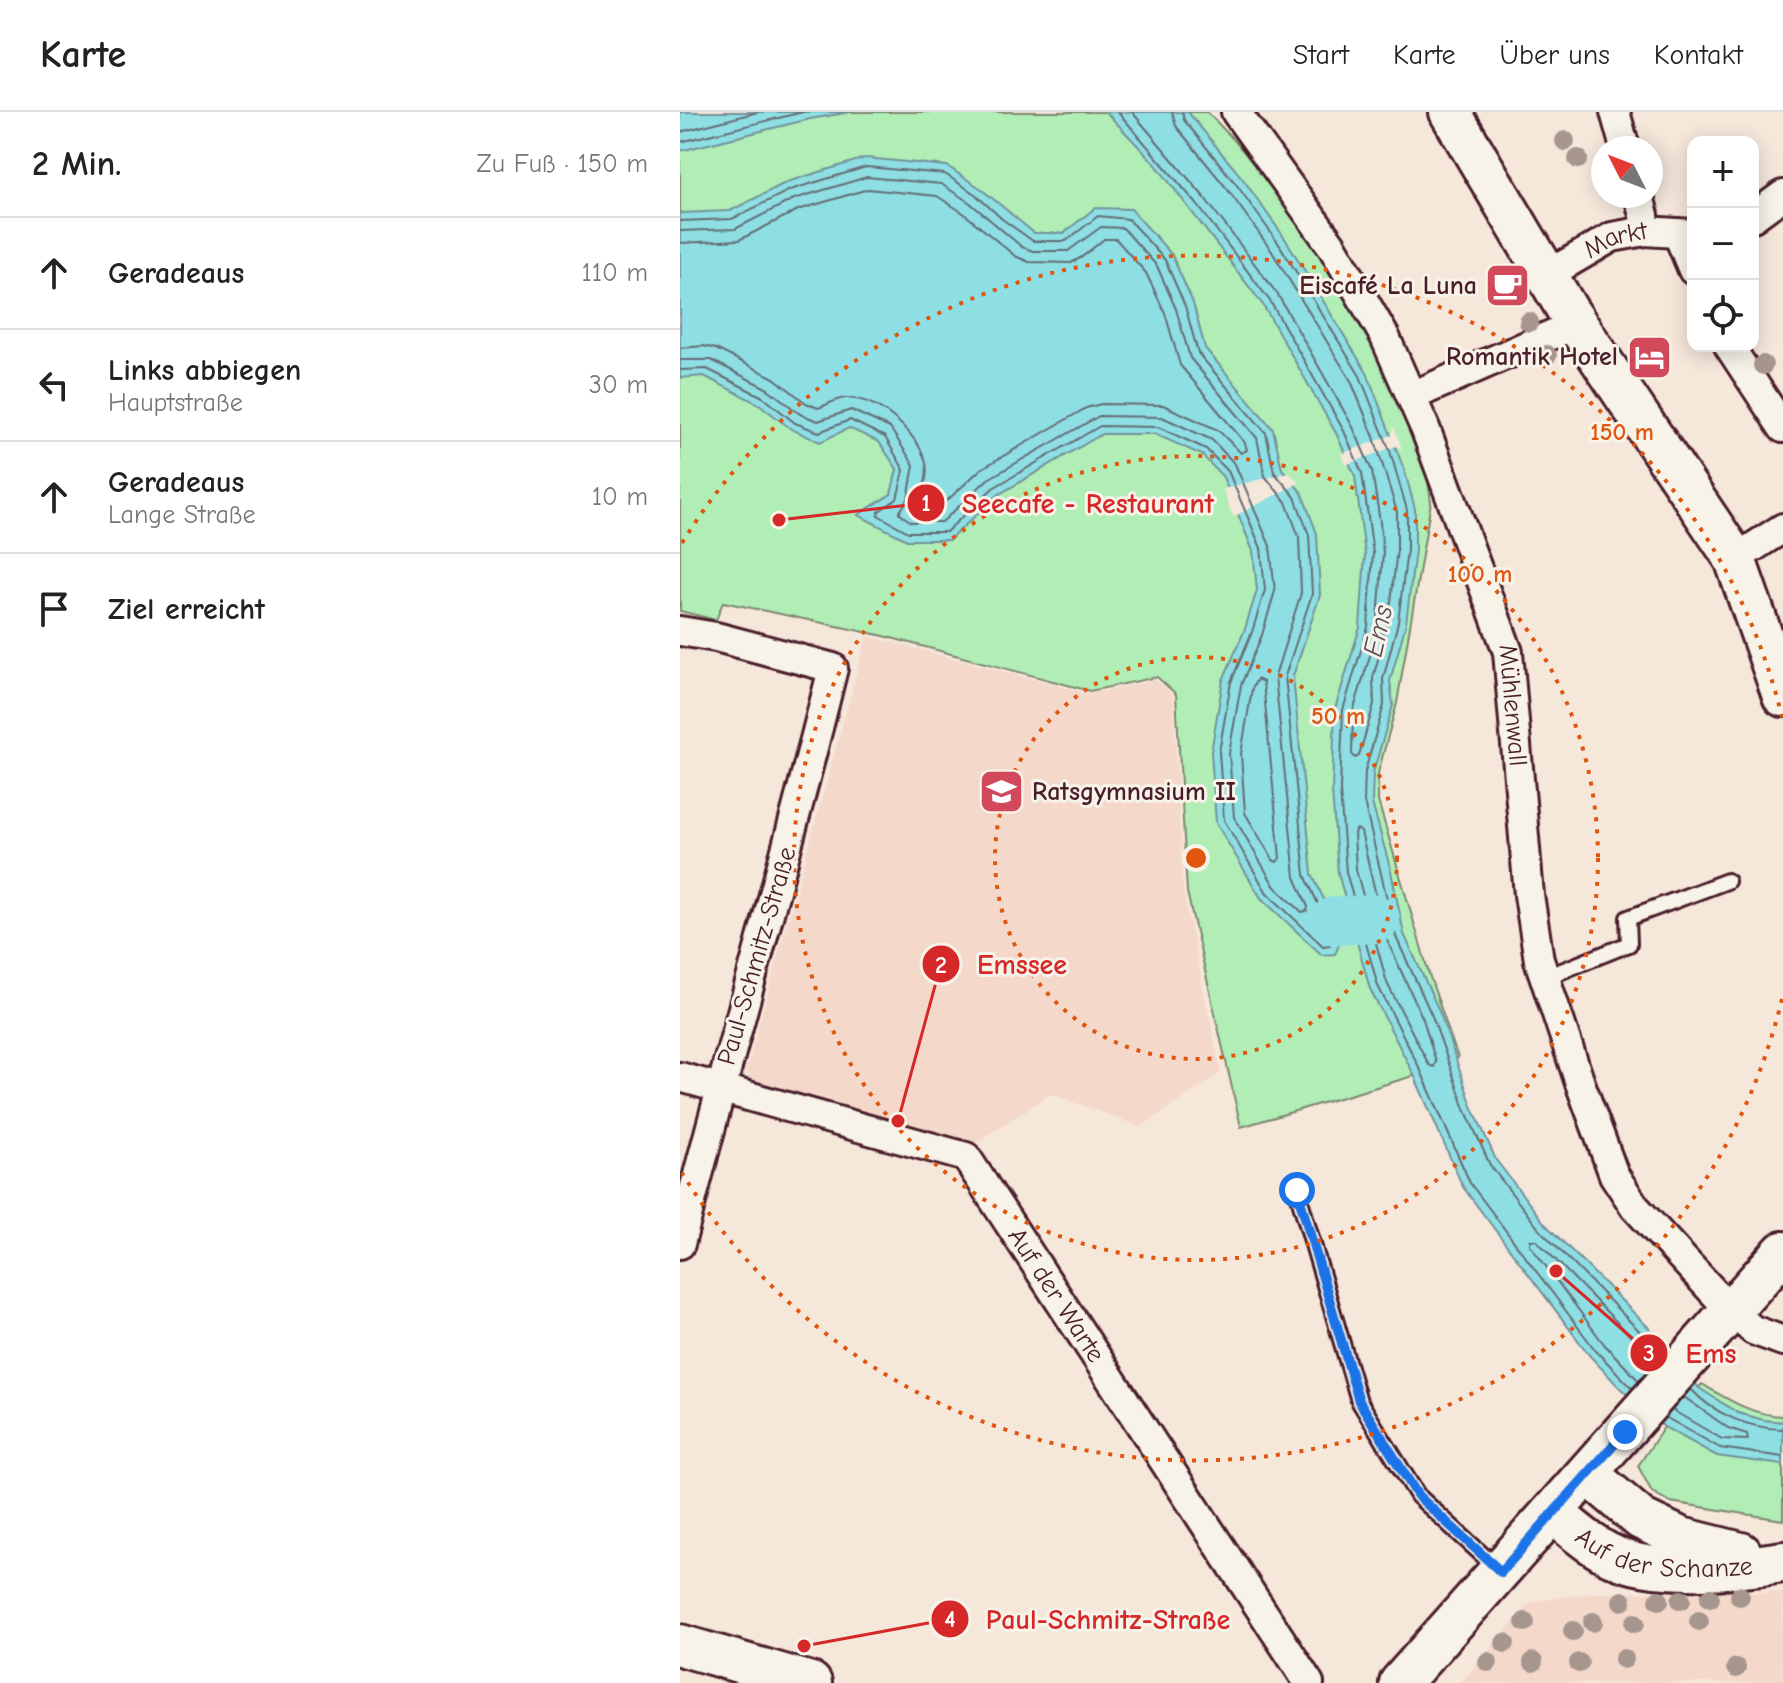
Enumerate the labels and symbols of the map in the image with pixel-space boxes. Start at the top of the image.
north arrow [1591,136,1663,208]
street label: Markt [1578,216,1651,265]
cafe icon: Eiscafé La Luna [1484,262,1532,310]
place label: Eiscafé La Luna [1299,271,1477,301]
hotel icon: Romantik Hotel [1625,333,1673,381]
place label: Romantik Hotel [1446,342,1618,372]
text: 150 m [1590,418,1654,446]
callout: Seecafe - Restaurant [906,477,1230,529]
text: Seecafe - Restaurant [962,488,1215,520]
text: 1 [921,489,931,517]
text: 100 m [1448,560,1512,588]
water label: Ems [1357,602,1400,660]
street label: Mühlenwall [1492,643,1533,767]
text: 50 m [1311,702,1365,730]
school or university icon: Ratsgymnasium II [977,768,1025,816]
place label: Ratsgymnasium II [1032,777,1236,807]
street label: Paul-Schmitz-Straße [712,844,802,1068]
centre of rings [1182,844,1210,872]
callout: Emssee [921,938,1083,990]
text: Emssee [977,949,1067,981]
text: 2 [935,951,947,979]
route start [1279,1172,1315,1208]
street label: Auf der Warte [1001,1222,1111,1368]
callout: Ems [1629,1327,1752,1379]
text: Ems [1686,1338,1736,1370]
text: 3 [1643,1339,1655,1367]
route end [1607,1414,1643,1450]
street label: Auf der Schanze [1569,1522,1754,1584]
callout: Paul-Schmitz-Straße [930,1593,1247,1645]
text: Paul-Schmitz-Straße [986,1604,1231,1636]
text: 4 [944,1605,956,1633]

